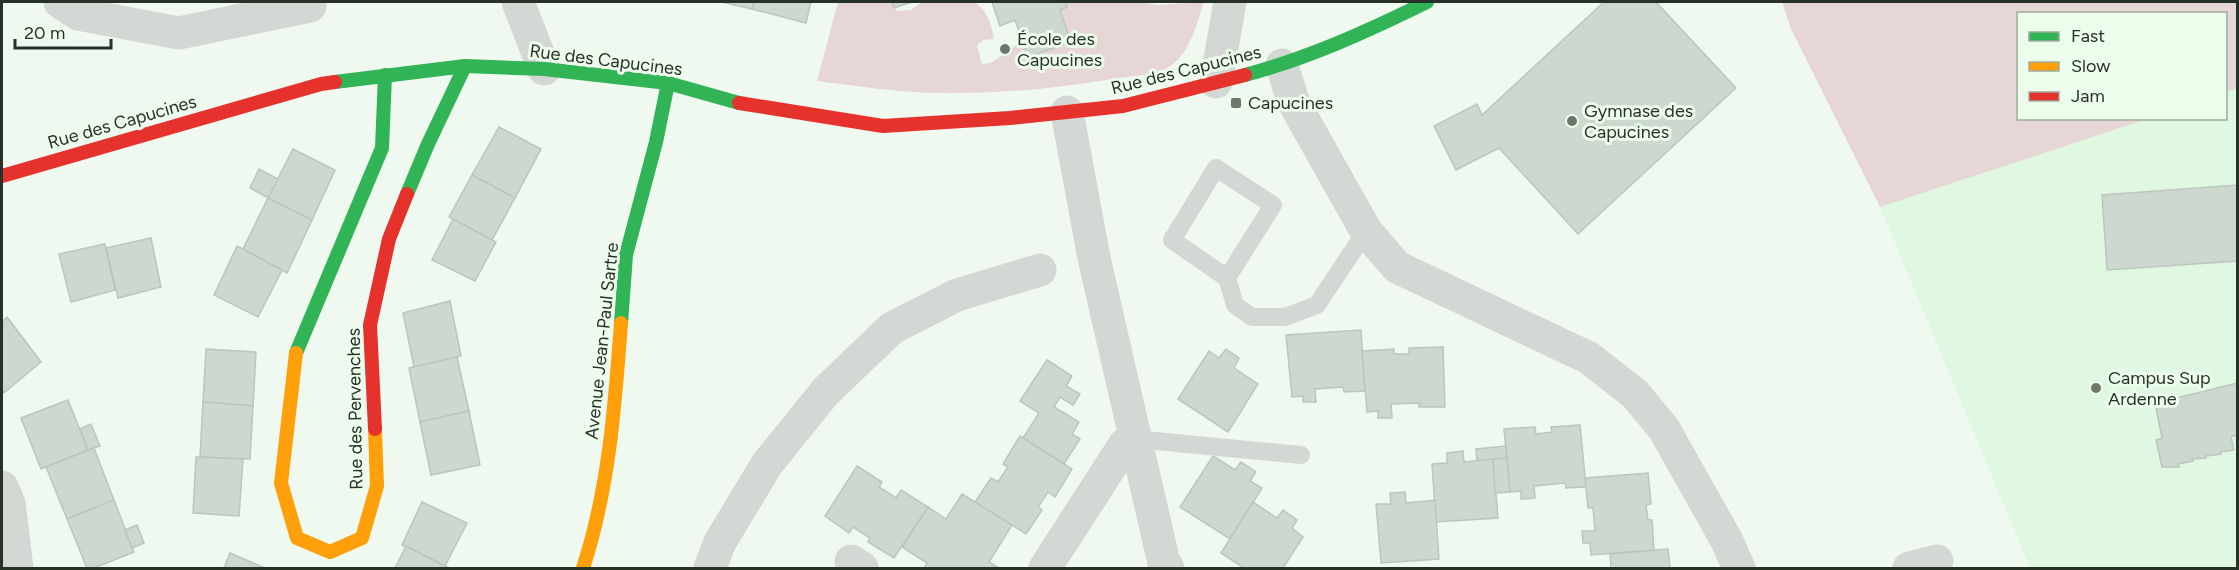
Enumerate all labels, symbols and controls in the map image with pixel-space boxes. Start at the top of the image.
scale bar [15,12,111,50]
legend [2017,12,2227,120]
text: 20 m [24,22,65,44]
text: Fast [2071,25,2105,47]
place label: École des Capucines [1017,28,1102,71]
street label: Rue des Capucines [528,40,684,80]
street label: Rue des Capucines [1109,41,1263,99]
marker: École des Capucines [998,42,1012,56]
text: Slow [2071,55,2110,77]
text: Jam [2071,85,2105,107]
street label: Rue des Capucines [45,90,199,154]
place label: Capucines [1248,92,1333,114]
marker: Capucines [1229,96,1243,110]
place label: Gymnase des Capucines [1584,100,1693,143]
marker: Gymnase des Capucines [1565,114,1579,128]
street label: Avenue Jean-Paul Sartre [581,241,623,441]
street label: Rue des Pervenches [343,328,367,490]
place label: Campus Sup Ardenne [2108,367,2211,410]
marker: Campus Sup Ardenne [2089,381,2103,395]

